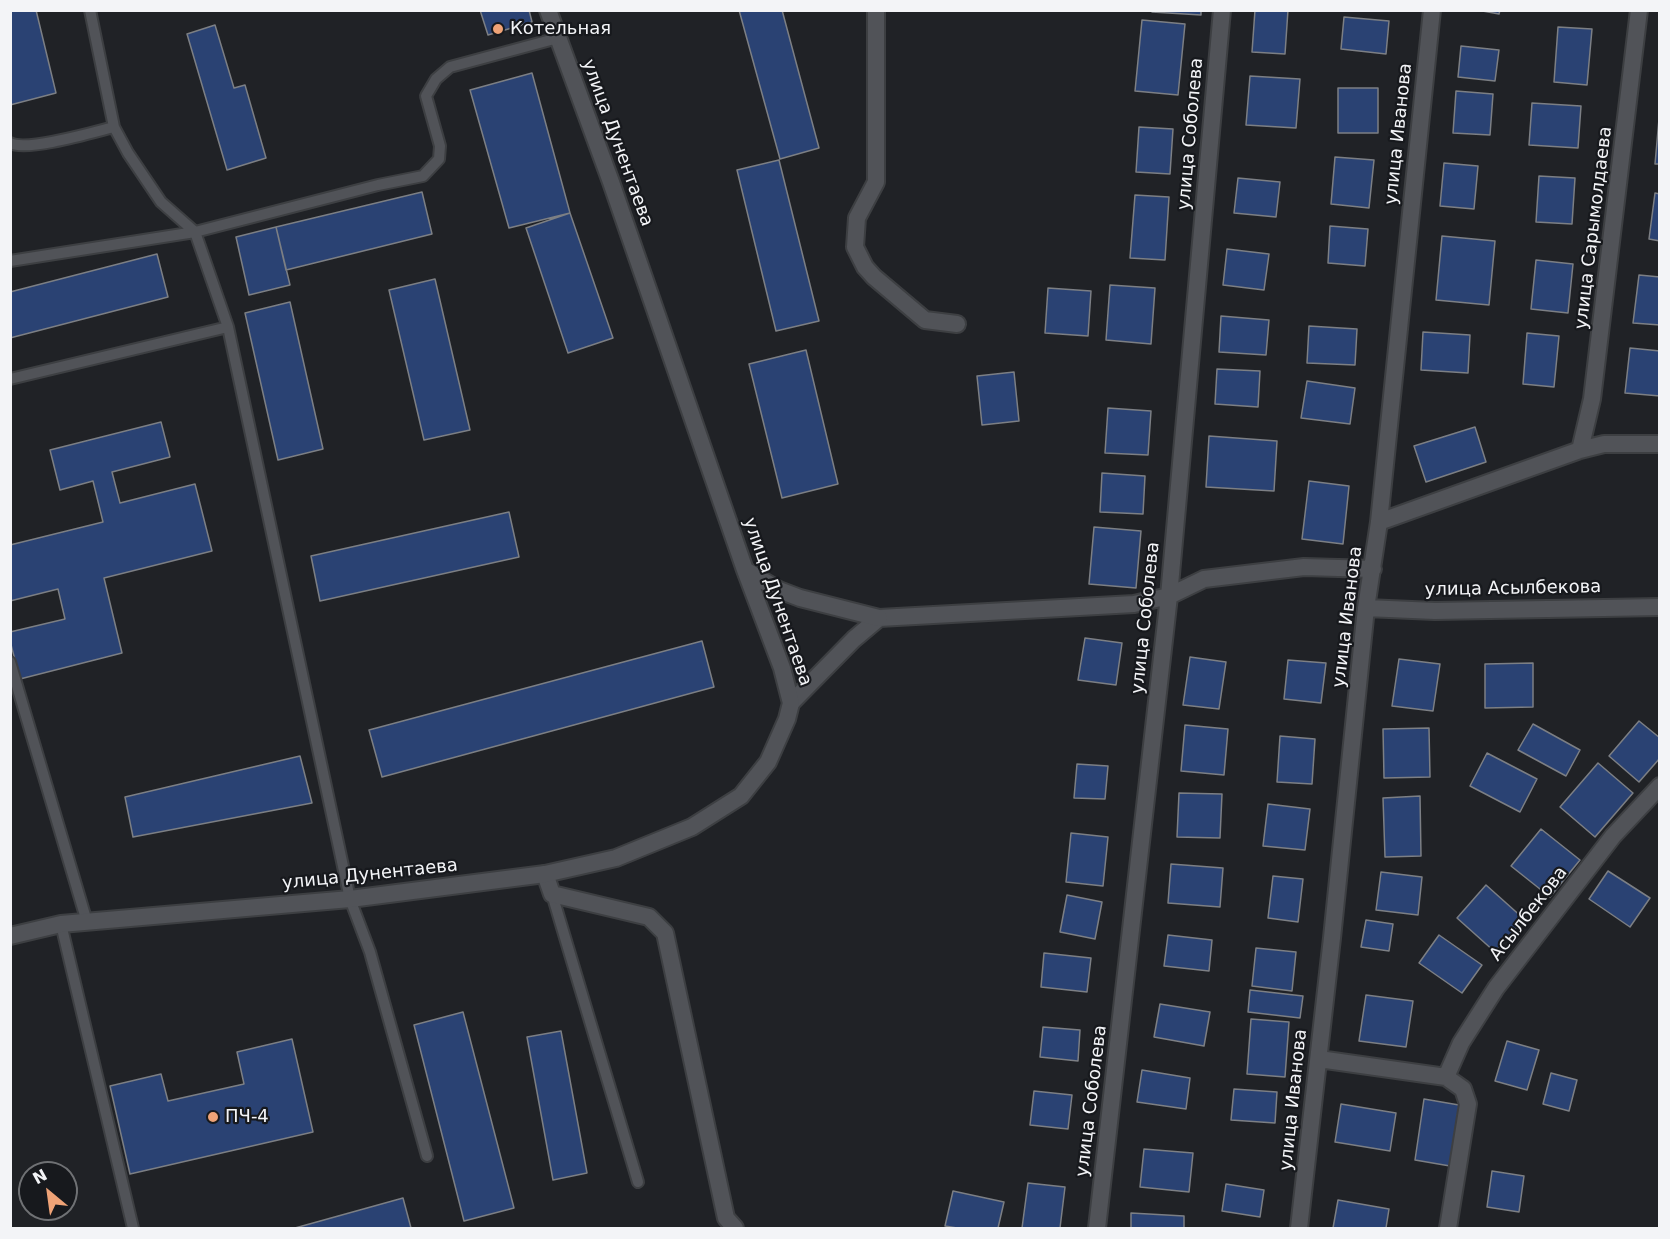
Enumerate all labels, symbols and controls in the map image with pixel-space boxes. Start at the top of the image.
place label: Котельная [510,18,611,40]
marker: Котельная [491,22,505,36]
street label: улица Дунентаева [577,56,657,230]
street label: улица Соболева [1174,57,1208,211]
street label: улица Иванова [1381,62,1417,206]
street label: улица Сарымолдаева [1571,125,1617,331]
street label: улица Дунентаева [738,515,816,689]
street label: улица Соболева [1127,541,1165,695]
street label: улица Иванова [1329,545,1367,689]
street label: улица Асылбекова [1425,577,1601,601]
street label: улица Дунентаева [281,855,459,895]
street label: Асылбекова [1486,863,1572,965]
street label: улица Соболева [1072,1024,1112,1178]
street label: улица Иванова [1276,1028,1312,1172]
place label: ПЧ-4 [225,1106,269,1128]
marker: ПЧ-4 [206,1110,220,1124]
north arrow [18,1161,78,1221]
text: N [30,1165,50,1188]

